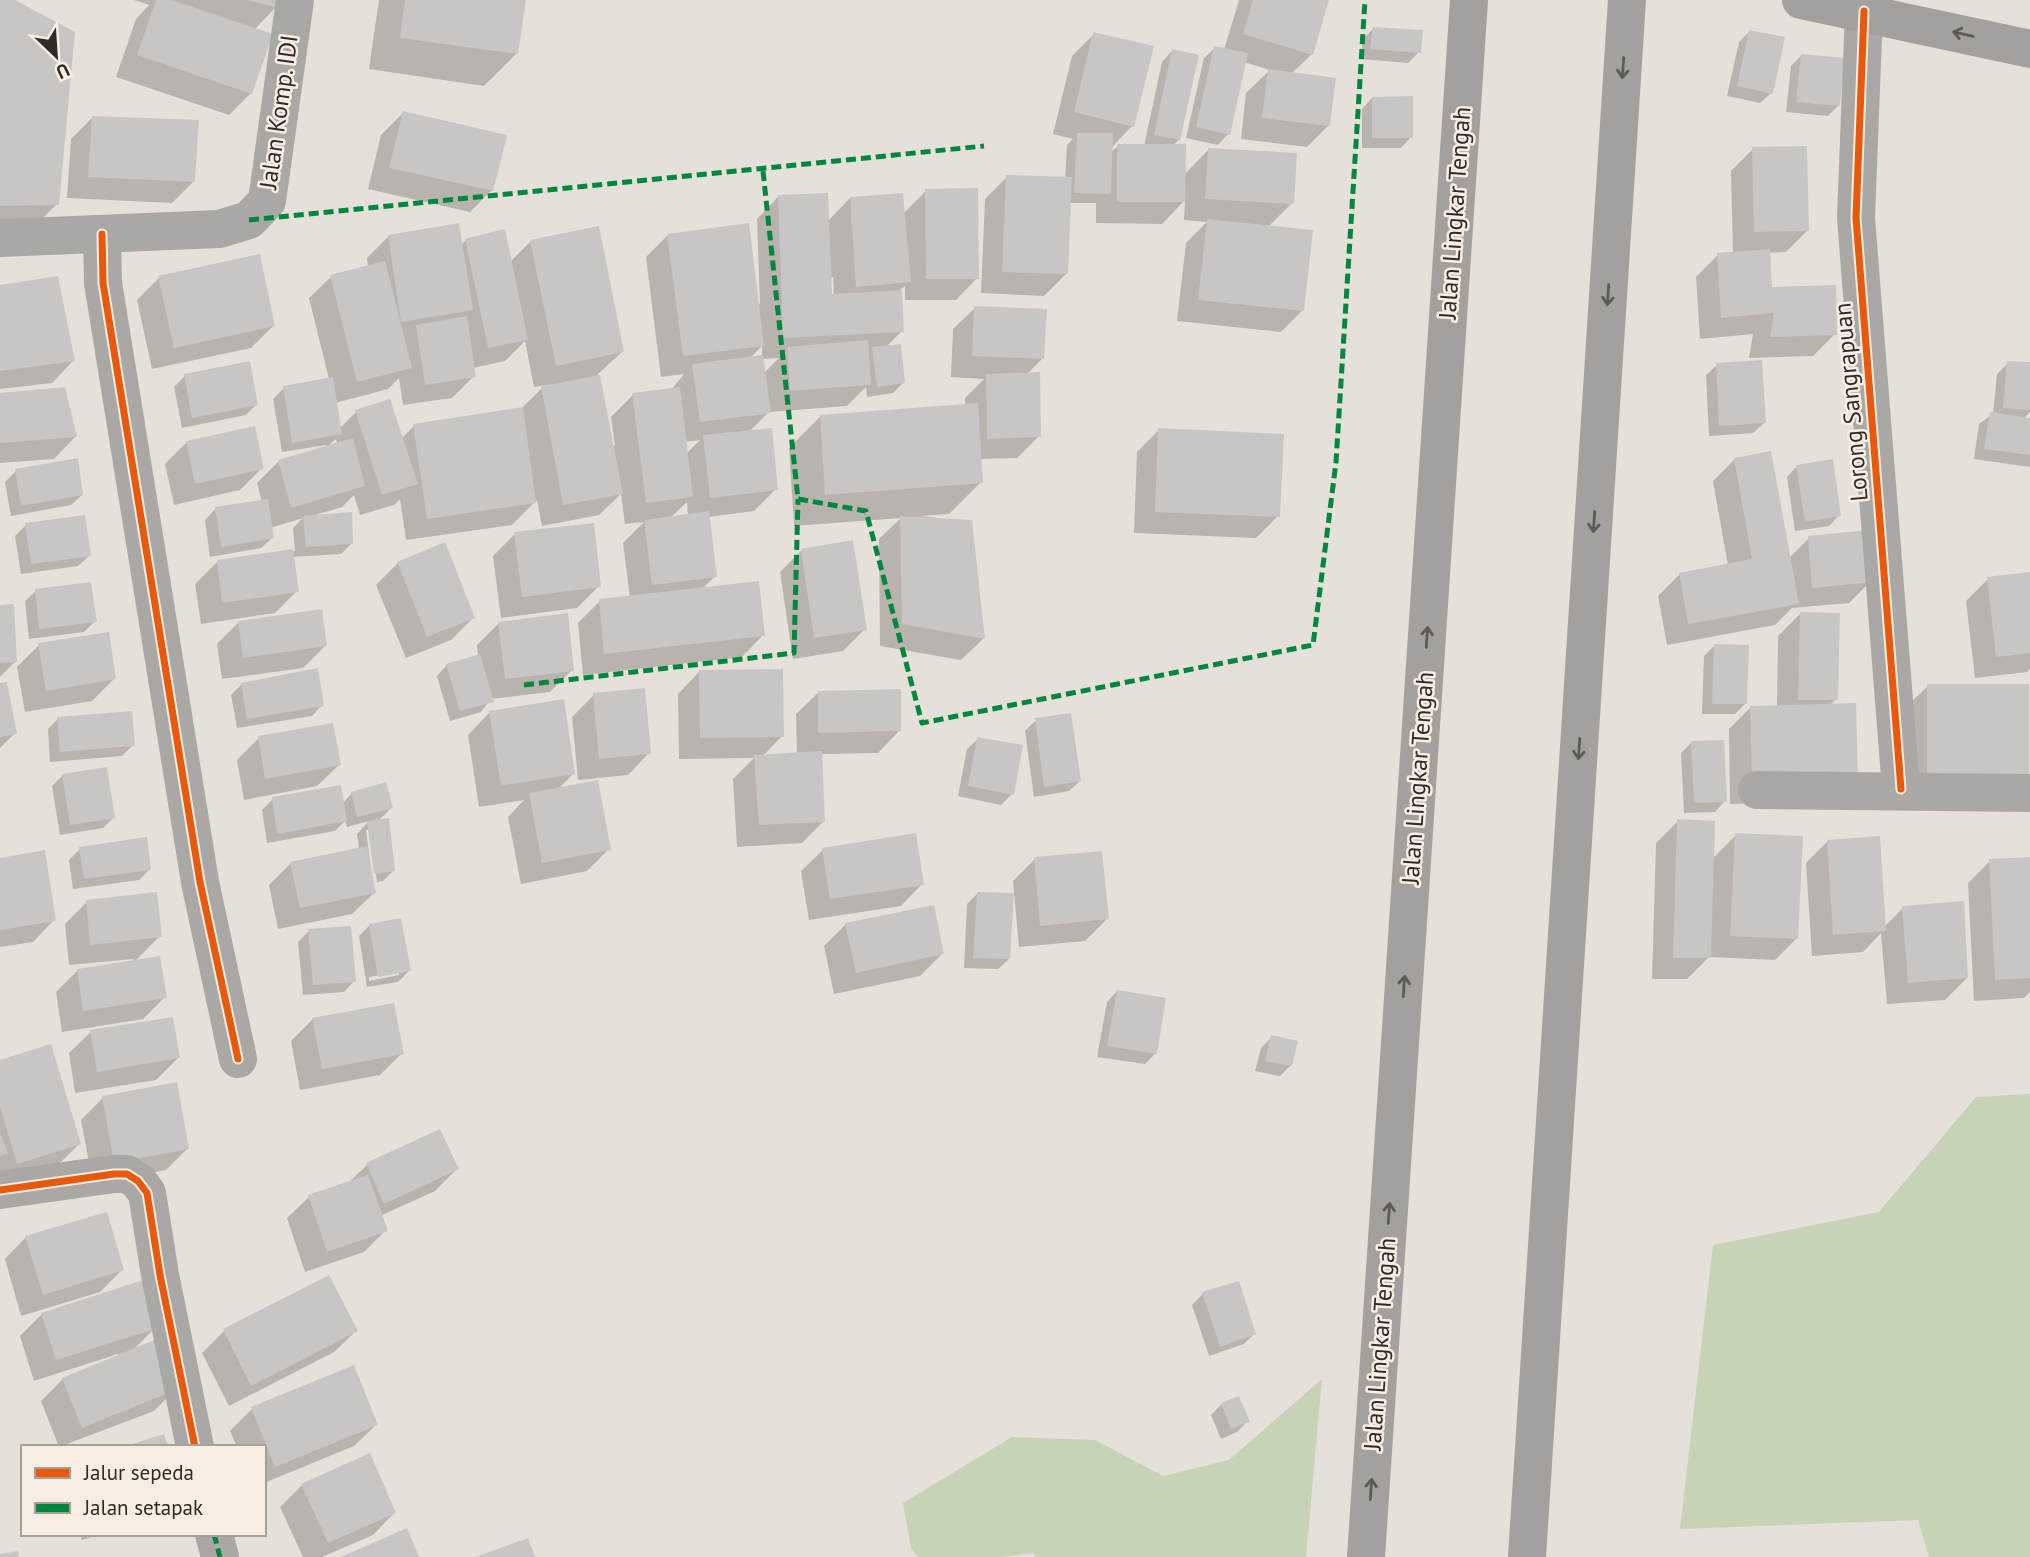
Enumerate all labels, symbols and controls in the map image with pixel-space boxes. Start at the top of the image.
north arrow [21,21,91,91]
one-way arrow [1952,26,1975,40]
street label: Jalan Komp. IDI [252,33,305,192]
one-way arrow [1616,56,1629,79]
text: U [53,58,74,85]
street label: Jalan Lingkar Tengah [1432,106,1477,321]
one-way arrow [1601,283,1614,306]
street label: Lorong Sangrapuan [1826,302,1875,503]
one-way arrow [1587,510,1600,533]
one-way arrow [1421,626,1434,649]
street label: Jalan Lingkar Tengah [1395,671,1440,886]
one-way arrow [1572,737,1585,760]
one-way arrow [1398,975,1411,998]
one-way arrow [1383,1202,1396,1225]
street label: Jalan Lingkar Tengah [1357,1237,1402,1452]
legend [21,1445,266,1536]
text: Jalur sepeda [83,1459,194,1486]
one-way arrow [1364,1478,1377,1501]
text: Jalan setapak [83,1494,203,1521]

